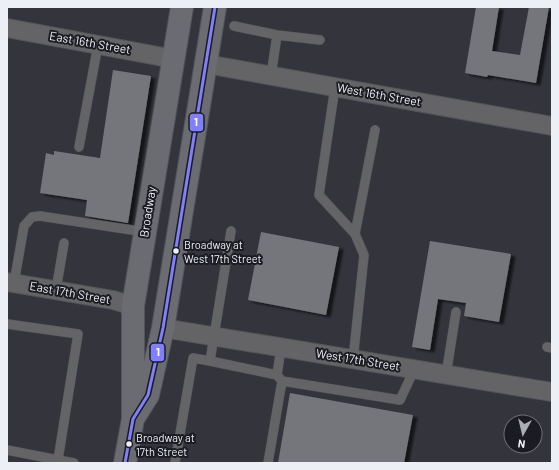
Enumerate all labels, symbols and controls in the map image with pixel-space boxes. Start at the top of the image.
street label: East 16th Street [48,28,132,56]
street label: West 16th Street [336,80,422,108]
line badge: 1 [189,113,204,132]
text: 1 [194,115,198,128]
street label: Broadway [136,185,158,238]
place label: Broadway at West 17th Street [184,238,262,265]
marker: Broadway at West 17th Street [171,246,181,256]
street label: East 17th Street [29,278,112,306]
line badge: 1 [150,343,165,362]
text: 1 [156,345,160,358]
street label: West 17th Street [315,345,401,373]
north arrow [503,414,543,454]
place label: Broadway at 17th Street [136,431,195,458]
text: N [517,437,526,451]
marker: Broadway at 17th Street [124,439,134,449]

